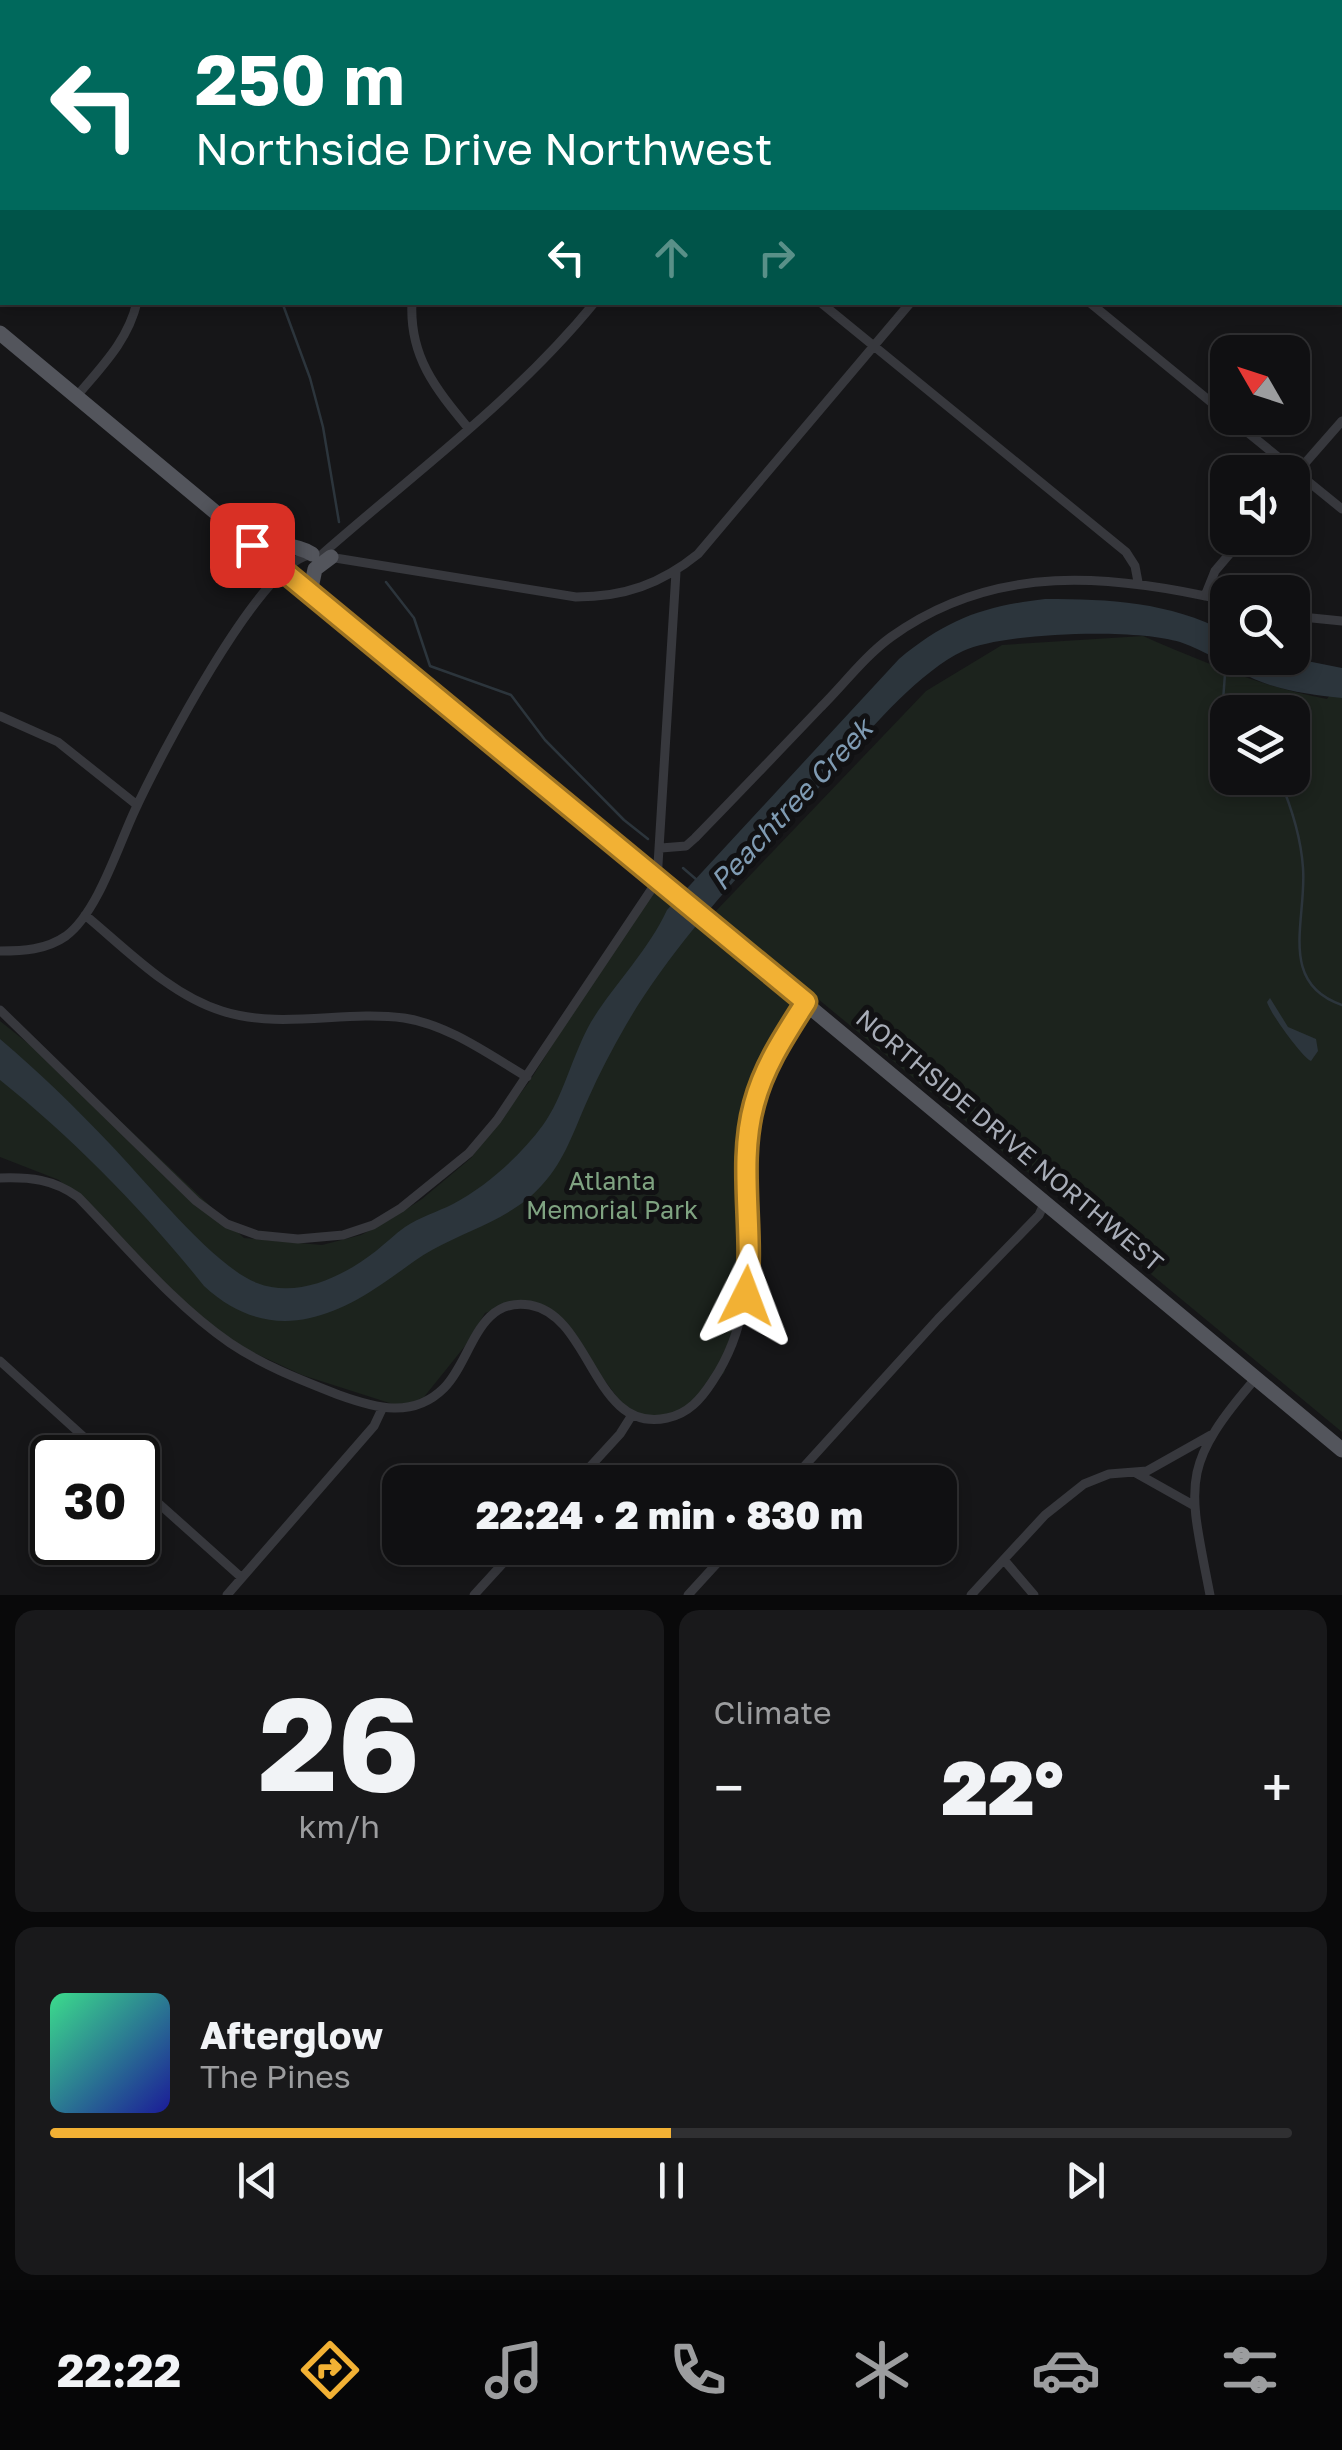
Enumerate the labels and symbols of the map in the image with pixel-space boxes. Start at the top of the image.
north arrow [1210,335,1310,435]
pin [210,503,295,588]
water label: Peachtree Creek [703,709,881,896]
street label: NORTHSIDE DRIVE NORTHWEST [850,1002,1170,1278]
park label: Atlanta Memorial Park [526,1165,698,1225]
position arrow [694,1244,798,1348]
speed limit sign: 30 [30,1435,160,1565]

